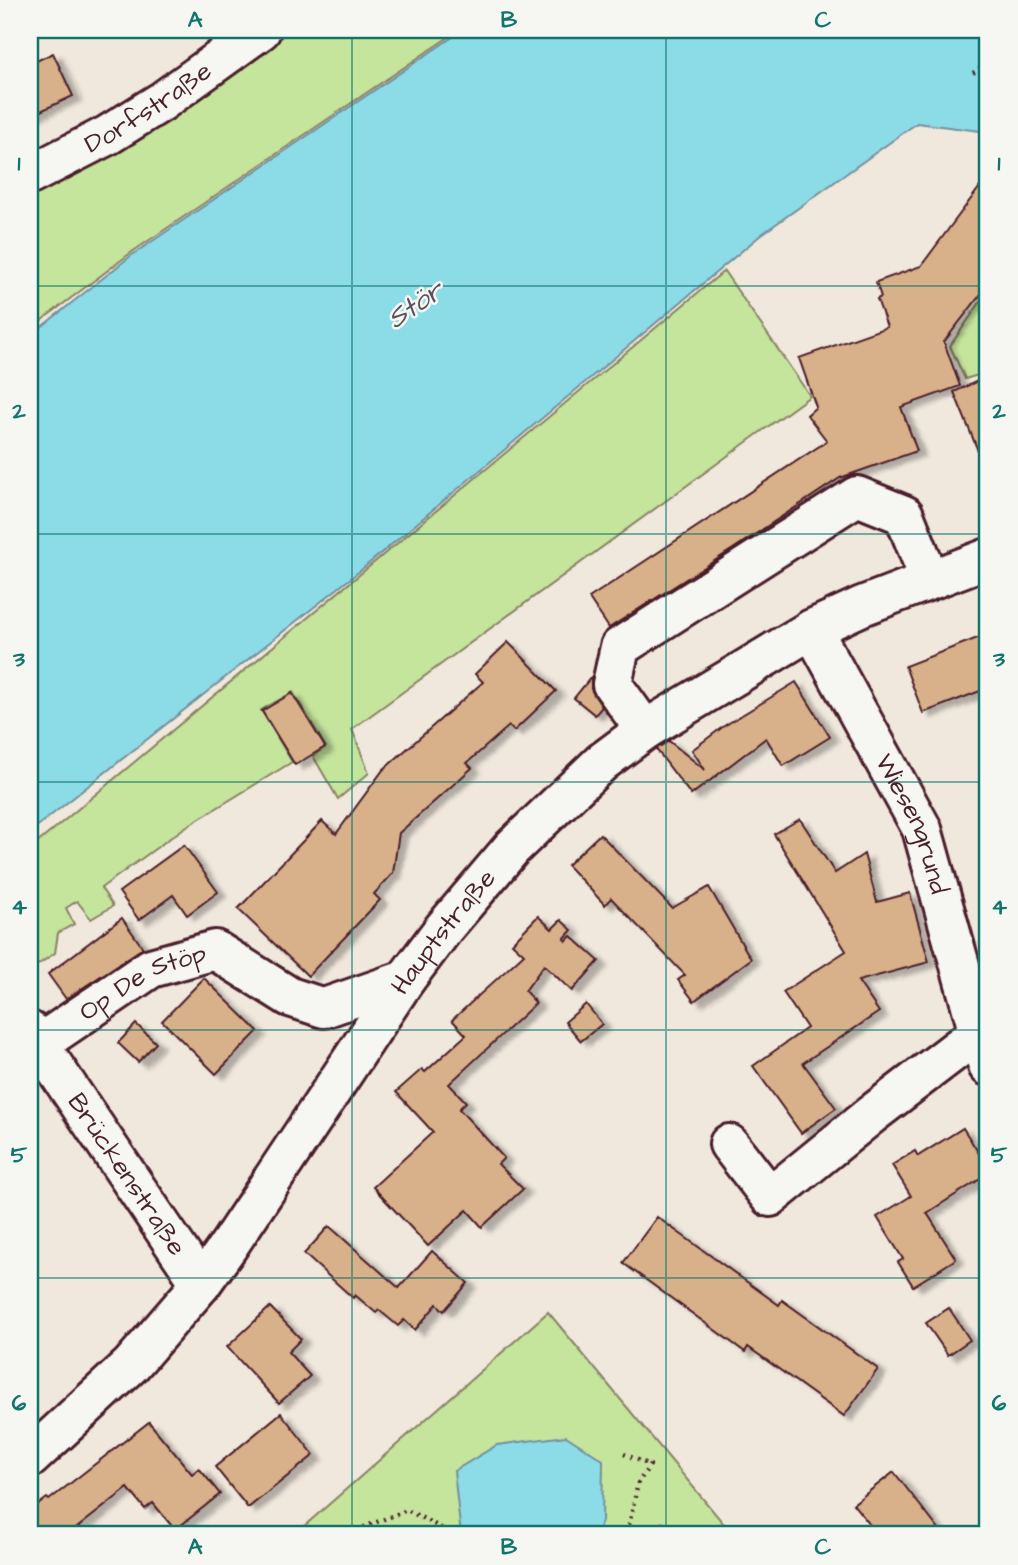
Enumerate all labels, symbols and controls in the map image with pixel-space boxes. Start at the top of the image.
text: A [188,4,203,36]
text: B [501,4,518,36]
text: C [815,4,832,36]
street label: Dorfstraße [78,53,219,162]
text: 1 [18,147,21,179]
text: 1 [998,147,1001,179]
water label: Stör [379,270,453,338]
text: 2 [11,395,26,427]
text: 2 [991,395,1006,427]
text: 3 [12,643,25,675]
text: 3 [992,643,1005,675]
street label: Wiesengrund [866,747,957,898]
street label: Hauptstraße [382,862,504,1002]
text: 4 [11,891,27,923]
text: 4 [991,891,1007,923]
street label: Op De Stöp [72,935,210,1030]
street label: Brückenstraße [59,1086,195,1263]
text: 5 [11,1139,28,1171]
text: 5 [991,1139,1008,1171]
text: 6 [12,1387,27,1419]
text: 6 [992,1387,1007,1419]
text: A [188,1531,203,1563]
text: B [501,1531,518,1563]
text: C [815,1531,832,1563]

